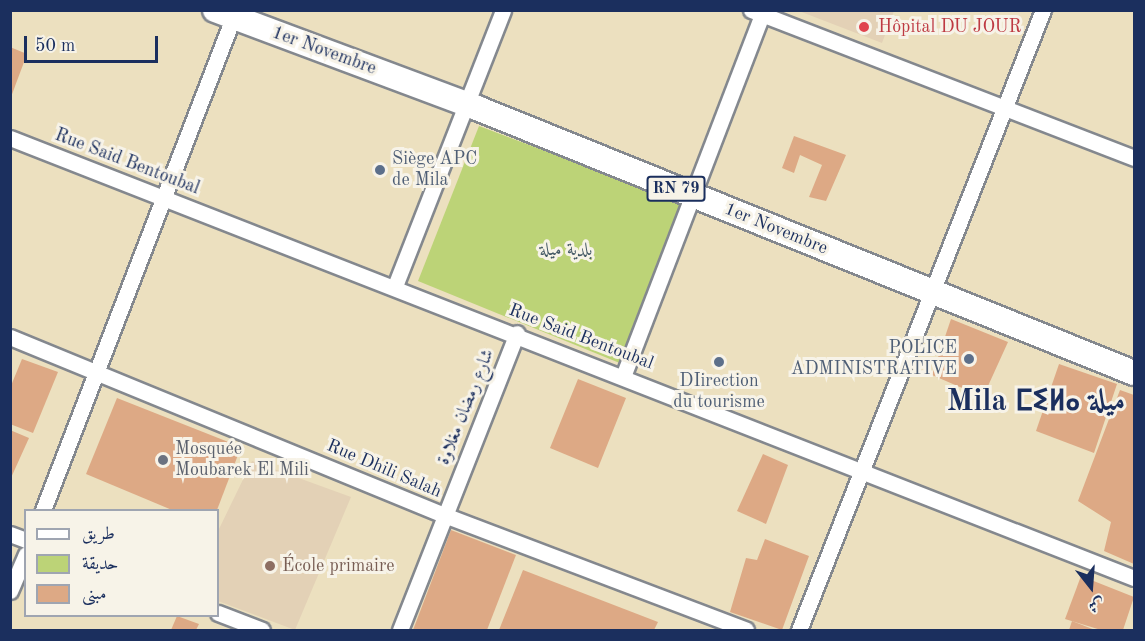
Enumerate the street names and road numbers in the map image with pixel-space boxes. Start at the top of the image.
street label: 1er Novembre [269,22,379,80]
street label: Rue Said Bentoubal [52,124,202,200]
road number: RN 79 [646,176,706,202]
street label: 1er Novembre [721,199,831,259]
street label: Rue Said Bentoubal [506,299,656,375]
street label: شارع رمضان مغلاوة [433,346,499,468]
street label: Rue Dhili Salah [323,435,445,503]

